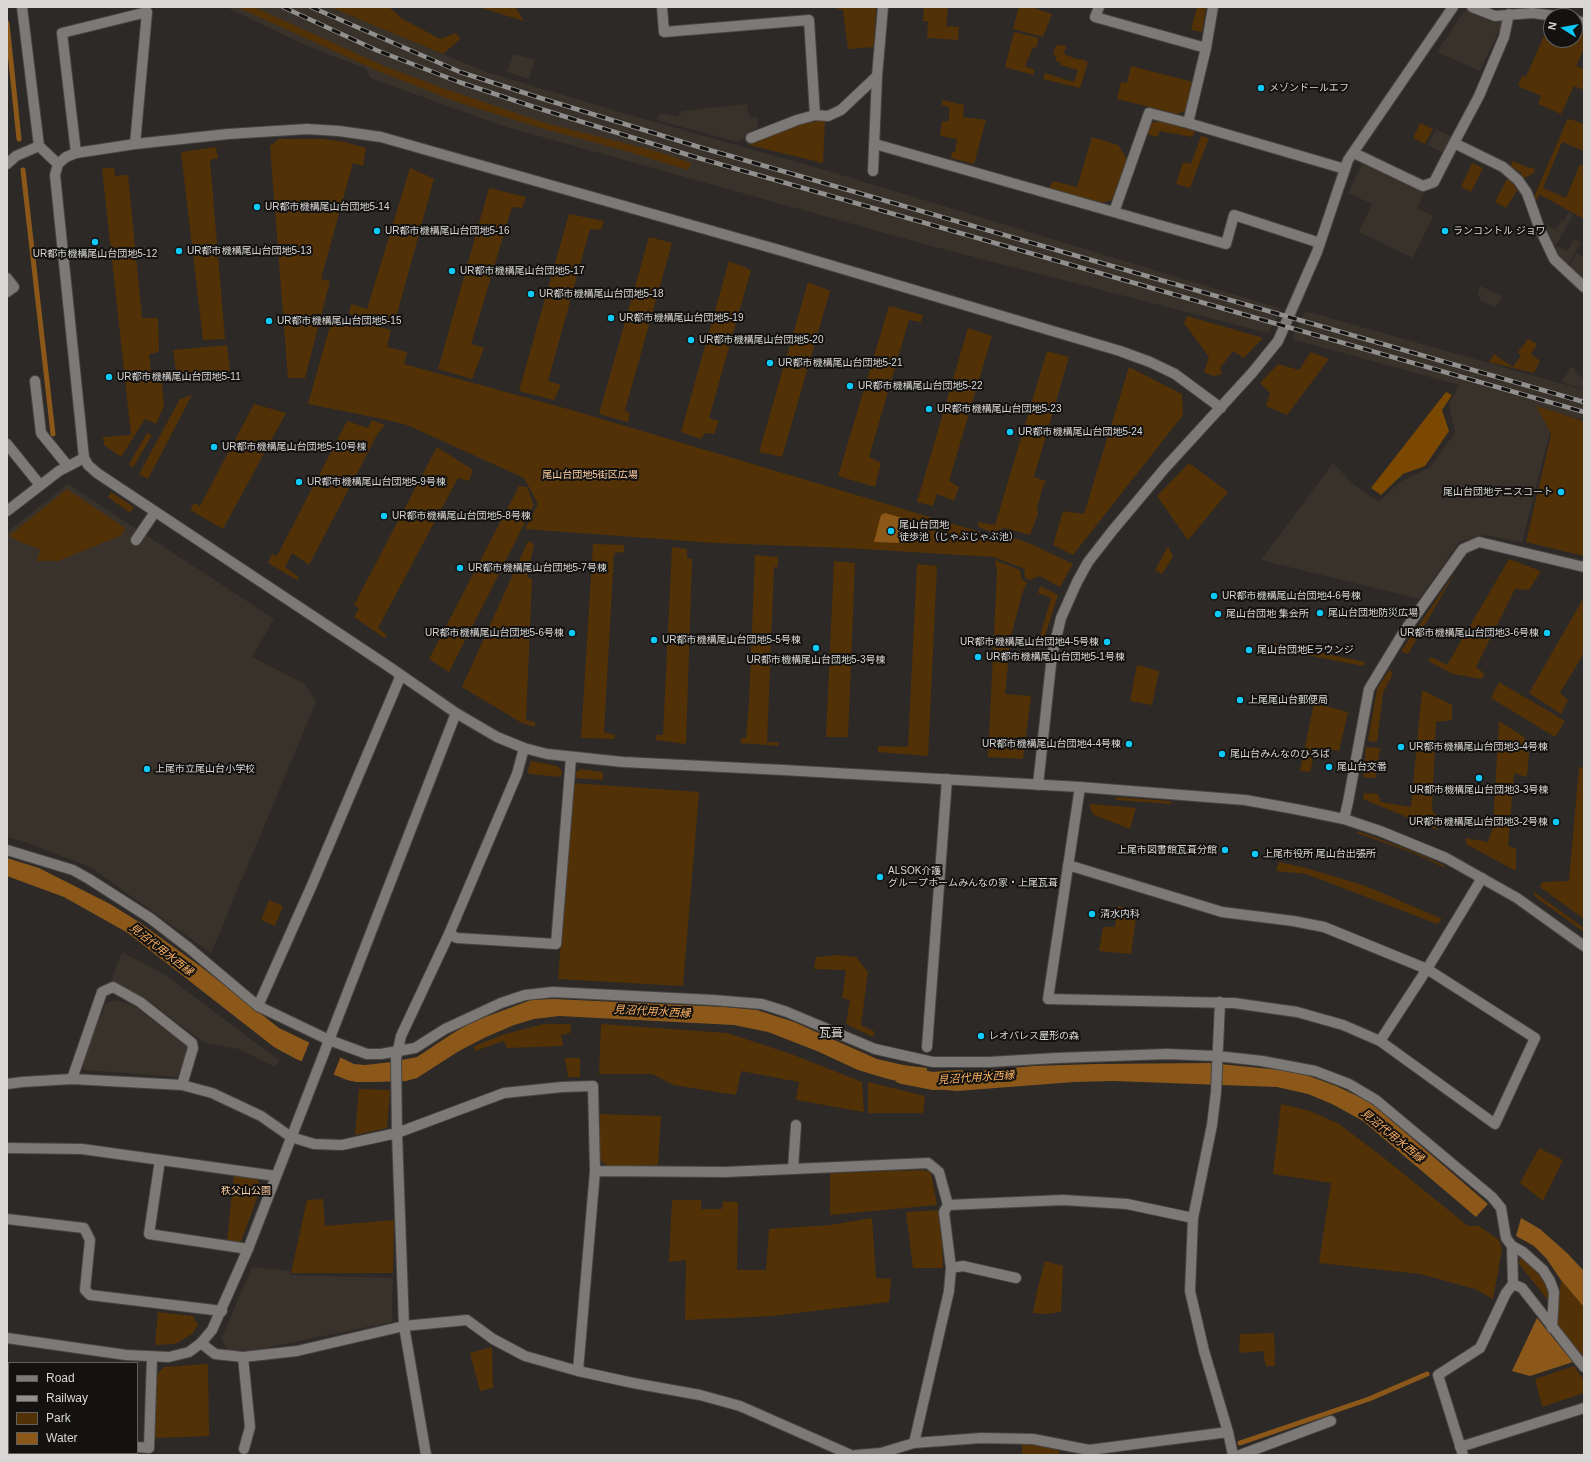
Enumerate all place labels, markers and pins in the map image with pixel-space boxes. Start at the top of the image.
place label: メゾンドールエフ [1269,82,1349,94]
marker: メゾンドールエフ [1256,83,1266,93]
place label: UR都市機構尾山台団地5-14 [265,201,389,213]
marker: UR都市機構尾山台団地5-14 [252,202,262,212]
place label: UR都市機構尾山台団地5-16 [385,225,509,237]
place label: ランコントル ジョワ [1453,225,1546,237]
marker: UR都市機構尾山台団地5-16 [372,226,382,236]
marker: ランコントル ジョワ [1440,226,1450,236]
marker: UR都市機構尾山台団地5-12 [90,237,100,247]
place label: UR都市機構尾山台団地5-13 [187,245,311,257]
marker: UR都市機構尾山台団地5-13 [174,246,184,256]
place label: UR都市機構尾山台団地5-12 [33,248,157,260]
place label: UR都市機構尾山台団地5-17 [460,265,584,277]
marker: UR都市機構尾山台団地5-17 [447,266,457,276]
place label: UR都市機構尾山台団地5-18 [539,288,663,300]
marker: UR都市機構尾山台団地5-18 [526,289,536,299]
place label: UR都市機構尾山台団地5-19 [619,312,743,324]
marker: UR都市機構尾山台団地5-19 [606,313,616,323]
place label: UR都市機構尾山台団地5-15 [277,315,401,327]
marker: UR都市機構尾山台団地5-15 [264,316,274,326]
place label: UR都市機構尾山台団地5-20 [699,334,823,346]
marker: UR都市機構尾山台団地5-20 [686,335,696,345]
place label: UR都市機構尾山台団地5-21 [778,357,902,369]
marker: UR都市機構尾山台団地5-21 [765,358,775,368]
place label: UR都市機構尾山台団地5-11 [117,371,241,383]
marker: UR都市機構尾山台団地5-11 [104,372,114,382]
place label: UR都市機構尾山台団地5-22 [858,380,982,392]
marker: UR都市機構尾山台団地5-22 [845,381,855,391]
place label: UR都市機構尾山台団地5-23 [937,403,1061,415]
marker: UR都市機構尾山台団地5-23 [924,404,934,414]
place label: UR都市機構尾山台団地5-24 [1018,426,1142,438]
marker: UR都市機構尾山台団地5-24 [1005,427,1015,437]
place label: UR都市機構尾山台団地5-10号棟 [222,441,366,453]
marker: UR都市機構尾山台団地5-10号棟 [209,442,219,452]
place label: UR都市機構尾山台団地5-9号棟 [307,476,446,488]
marker: UR都市機構尾山台団地5-9号棟 [294,477,304,487]
place label: 尾山台団地テニスコート [1443,486,1553,498]
marker: 尾山台団地テニスコート [1556,487,1566,497]
place label: UR都市機構尾山台団地5-8号棟 [392,510,531,522]
marker: UR都市機構尾山台団地5-8号棟 [379,511,389,521]
place label: 尾山台団地 徒歩池（じゃぶじゃぶ池） [899,519,1019,542]
marker: 尾山台団地 徒歩池（じゃぶじゃぶ池） [886,526,896,536]
place label: UR都市機構尾山台団地5-7号棟 [468,562,607,574]
marker: UR都市機構尾山台団地5-7号棟 [455,563,465,573]
place label: UR都市機構尾山台団地4-6号棟 [1222,590,1361,602]
marker: UR都市機構尾山台団地4-6号棟 [1209,591,1219,601]
place label: 尾山台団地防災広場 [1328,607,1418,619]
place label: 尾山台団地 集会所 [1226,608,1309,620]
marker: 尾山台団地防災広場 [1315,608,1325,618]
marker: 尾山台団地 集会所 [1213,609,1223,619]
place label: UR都市機構尾山台団地5-6号棟 [425,627,564,639]
place label: UR都市機構尾山台団地3-6号棟 [1400,627,1539,639]
marker: UR都市機構尾山台団地5-6号棟 [567,628,577,638]
marker: UR都市機構尾山台団地3-6号棟 [1542,628,1552,638]
place label: UR都市機構尾山台団地5-5号棟 [662,634,801,646]
marker: UR都市機構尾山台団地5-5号棟 [649,635,659,645]
place label: UR都市機構尾山台団地4-5号棟 [960,636,1099,648]
marker: UR都市機構尾山台団地4-5号棟 [1102,637,1112,647]
marker: UR都市機構尾山台団地5-3号棟 [811,643,821,653]
place label: 尾山台団地Eラウンジ [1257,644,1354,656]
marker: 尾山台団地Eラウンジ [1244,645,1254,655]
place label: UR都市機構尾山台団地5-1号棟 [986,651,1125,663]
marker: UR都市機構尾山台団地5-1号棟 [973,652,983,662]
place label: UR都市機構尾山台団地5-3号棟 [747,654,885,666]
place label: 上尾尾山台郵便局 [1248,694,1328,706]
marker: 上尾尾山台郵便局 [1235,695,1245,705]
place label: UR都市機構尾山台団地4-4号棟 [982,738,1121,750]
marker: UR都市機構尾山台団地4-4号棟 [1124,739,1134,749]
place label: UR都市機構尾山台団地3-4号棟 [1409,741,1548,753]
marker: UR都市機構尾山台団地3-4号棟 [1396,742,1406,752]
place label: 尾山台みんなのひろば [1230,748,1330,760]
marker: 尾山台みんなのひろば [1217,749,1227,759]
place label: 尾山台交番 [1337,761,1387,773]
marker: 尾山台交番 [1324,762,1334,772]
place label: 上尾市立尾山台小学校 [155,763,255,775]
marker: 上尾市立尾山台小学校 [142,764,152,774]
marker: UR都市機構尾山台団地3-3号棟 [1474,773,1484,783]
place label: UR都市機構尾山台団地3-3号棟 [1410,784,1548,796]
place label: UR都市機構尾山台団地3-2号棟 [1409,816,1548,828]
marker: UR都市機構尾山台団地3-2号棟 [1551,817,1561,827]
place label: 上尾市図書館瓦葺分館 [1117,844,1217,856]
marker: 上尾市図書館瓦葺分館 [1220,845,1230,855]
place label: 上尾市役所 尾山台出張所 [1263,848,1376,860]
marker: 上尾市役所 尾山台出張所 [1250,849,1260,859]
place label: ALSOK介護 グループホームみんなの家・上尾瓦葺 [888,865,1058,888]
marker: ALSOK介護 グループホームみんなの家・上尾瓦葺 [875,872,885,882]
place label: 清水内科 [1100,908,1140,920]
marker: 清水内科 [1087,909,1097,919]
place label: レオパレス屋形の森 [989,1030,1079,1042]
marker: レオパレス屋形の森 [976,1031,986,1041]

